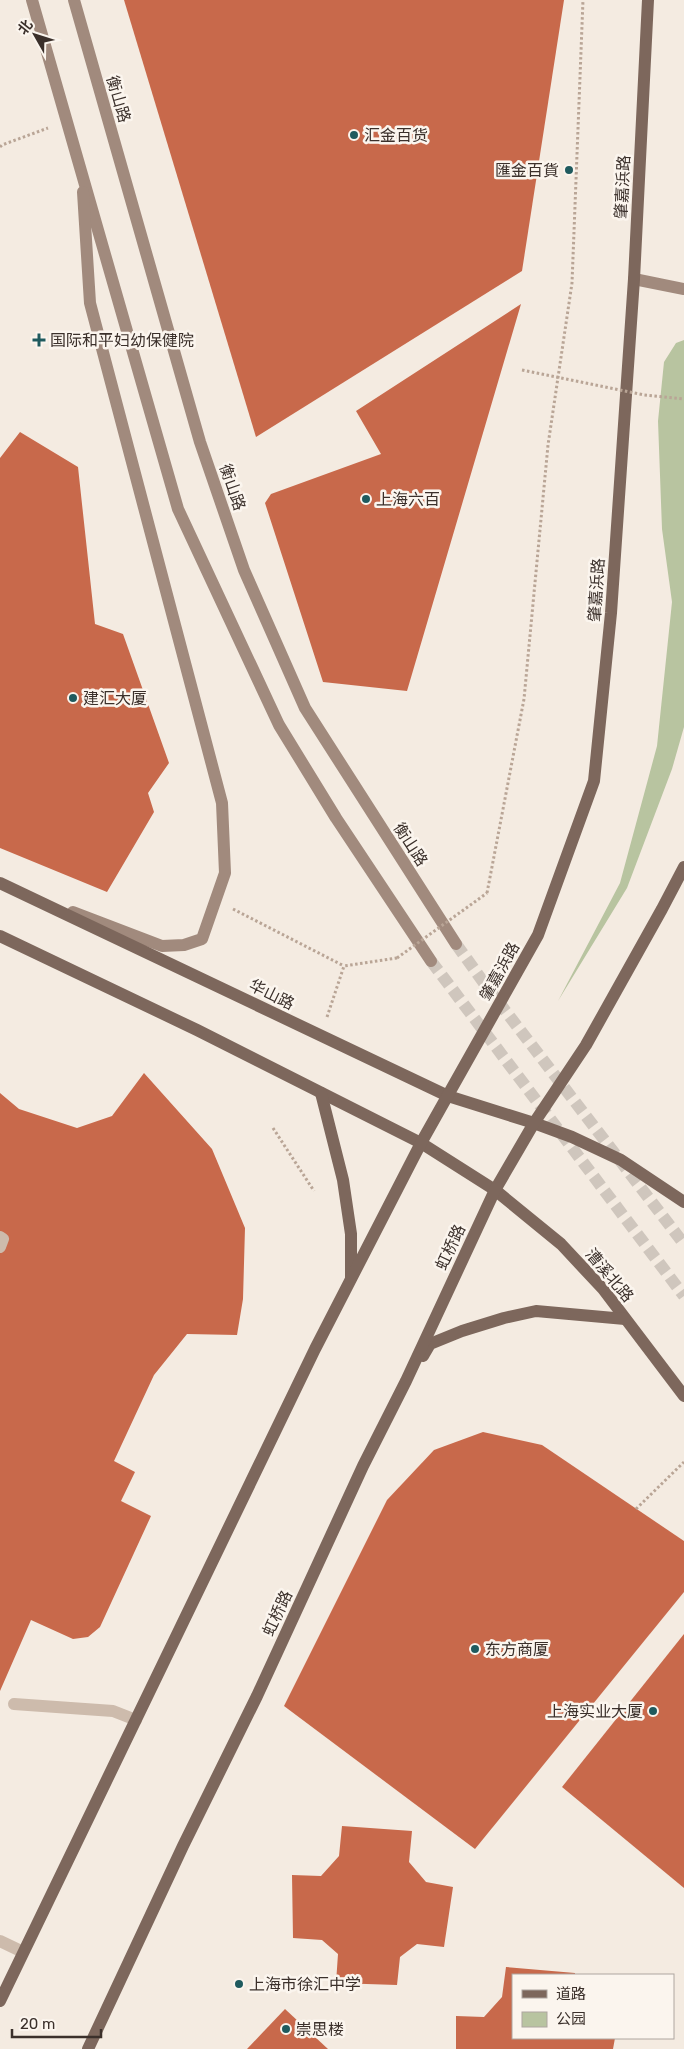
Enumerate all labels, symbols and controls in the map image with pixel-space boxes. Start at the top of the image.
north arrow [10,10,60,60]
text: 北 [14,16,36,38]
street label: 衡山路 [103,73,134,125]
place label: 汇金百货 [364,126,428,145]
marker: 汇金百货 [348,129,360,141]
street label: 肇嘉浜路 [611,155,634,219]
place label: 匯金百貨 [495,161,559,180]
marker: 匯金百貨 [563,164,575,176]
place label: 国际和平妇幼保健院 [50,331,194,350]
marker: 国际和平妇幼保健院 [32,333,46,347]
street label: 衡山路 [216,461,249,513]
place label: 上海六百 [376,490,440,509]
marker: 上海六百 [360,493,372,505]
street label: 肇嘉浜路 [585,557,608,623]
place label: 建汇大厦 [83,689,147,708]
marker: 建汇大厦 [67,692,79,704]
street label: 衡山路 [390,819,432,870]
street label: 肇嘉浜路 [476,939,523,1004]
street label: 华山路 [246,975,298,1014]
street label: 虹桥路 [432,1221,469,1273]
street label: 漕溪北路 [582,1245,637,1306]
street label: 虹桥路 [259,1587,296,1639]
place label: 东方商厦 [485,1640,549,1659]
marker: 东方商厦 [469,1643,481,1655]
place label: 上海实业大厦 [547,1702,643,1721]
marker: 上海实业大厦 [647,1705,659,1717]
legend [512,1974,674,2039]
place label: 上海市徐汇中学 [249,1975,361,1994]
marker: 上海市徐汇中学 [233,1978,245,1990]
text: 道路 [556,1985,586,2003]
scale bar [12,2006,101,2038]
text: 公园 [556,2010,586,2028]
text: 20 m [20,2015,55,2033]
place label: 崇思楼 [296,2020,344,2039]
marker: 崇思楼 [280,2023,292,2035]

